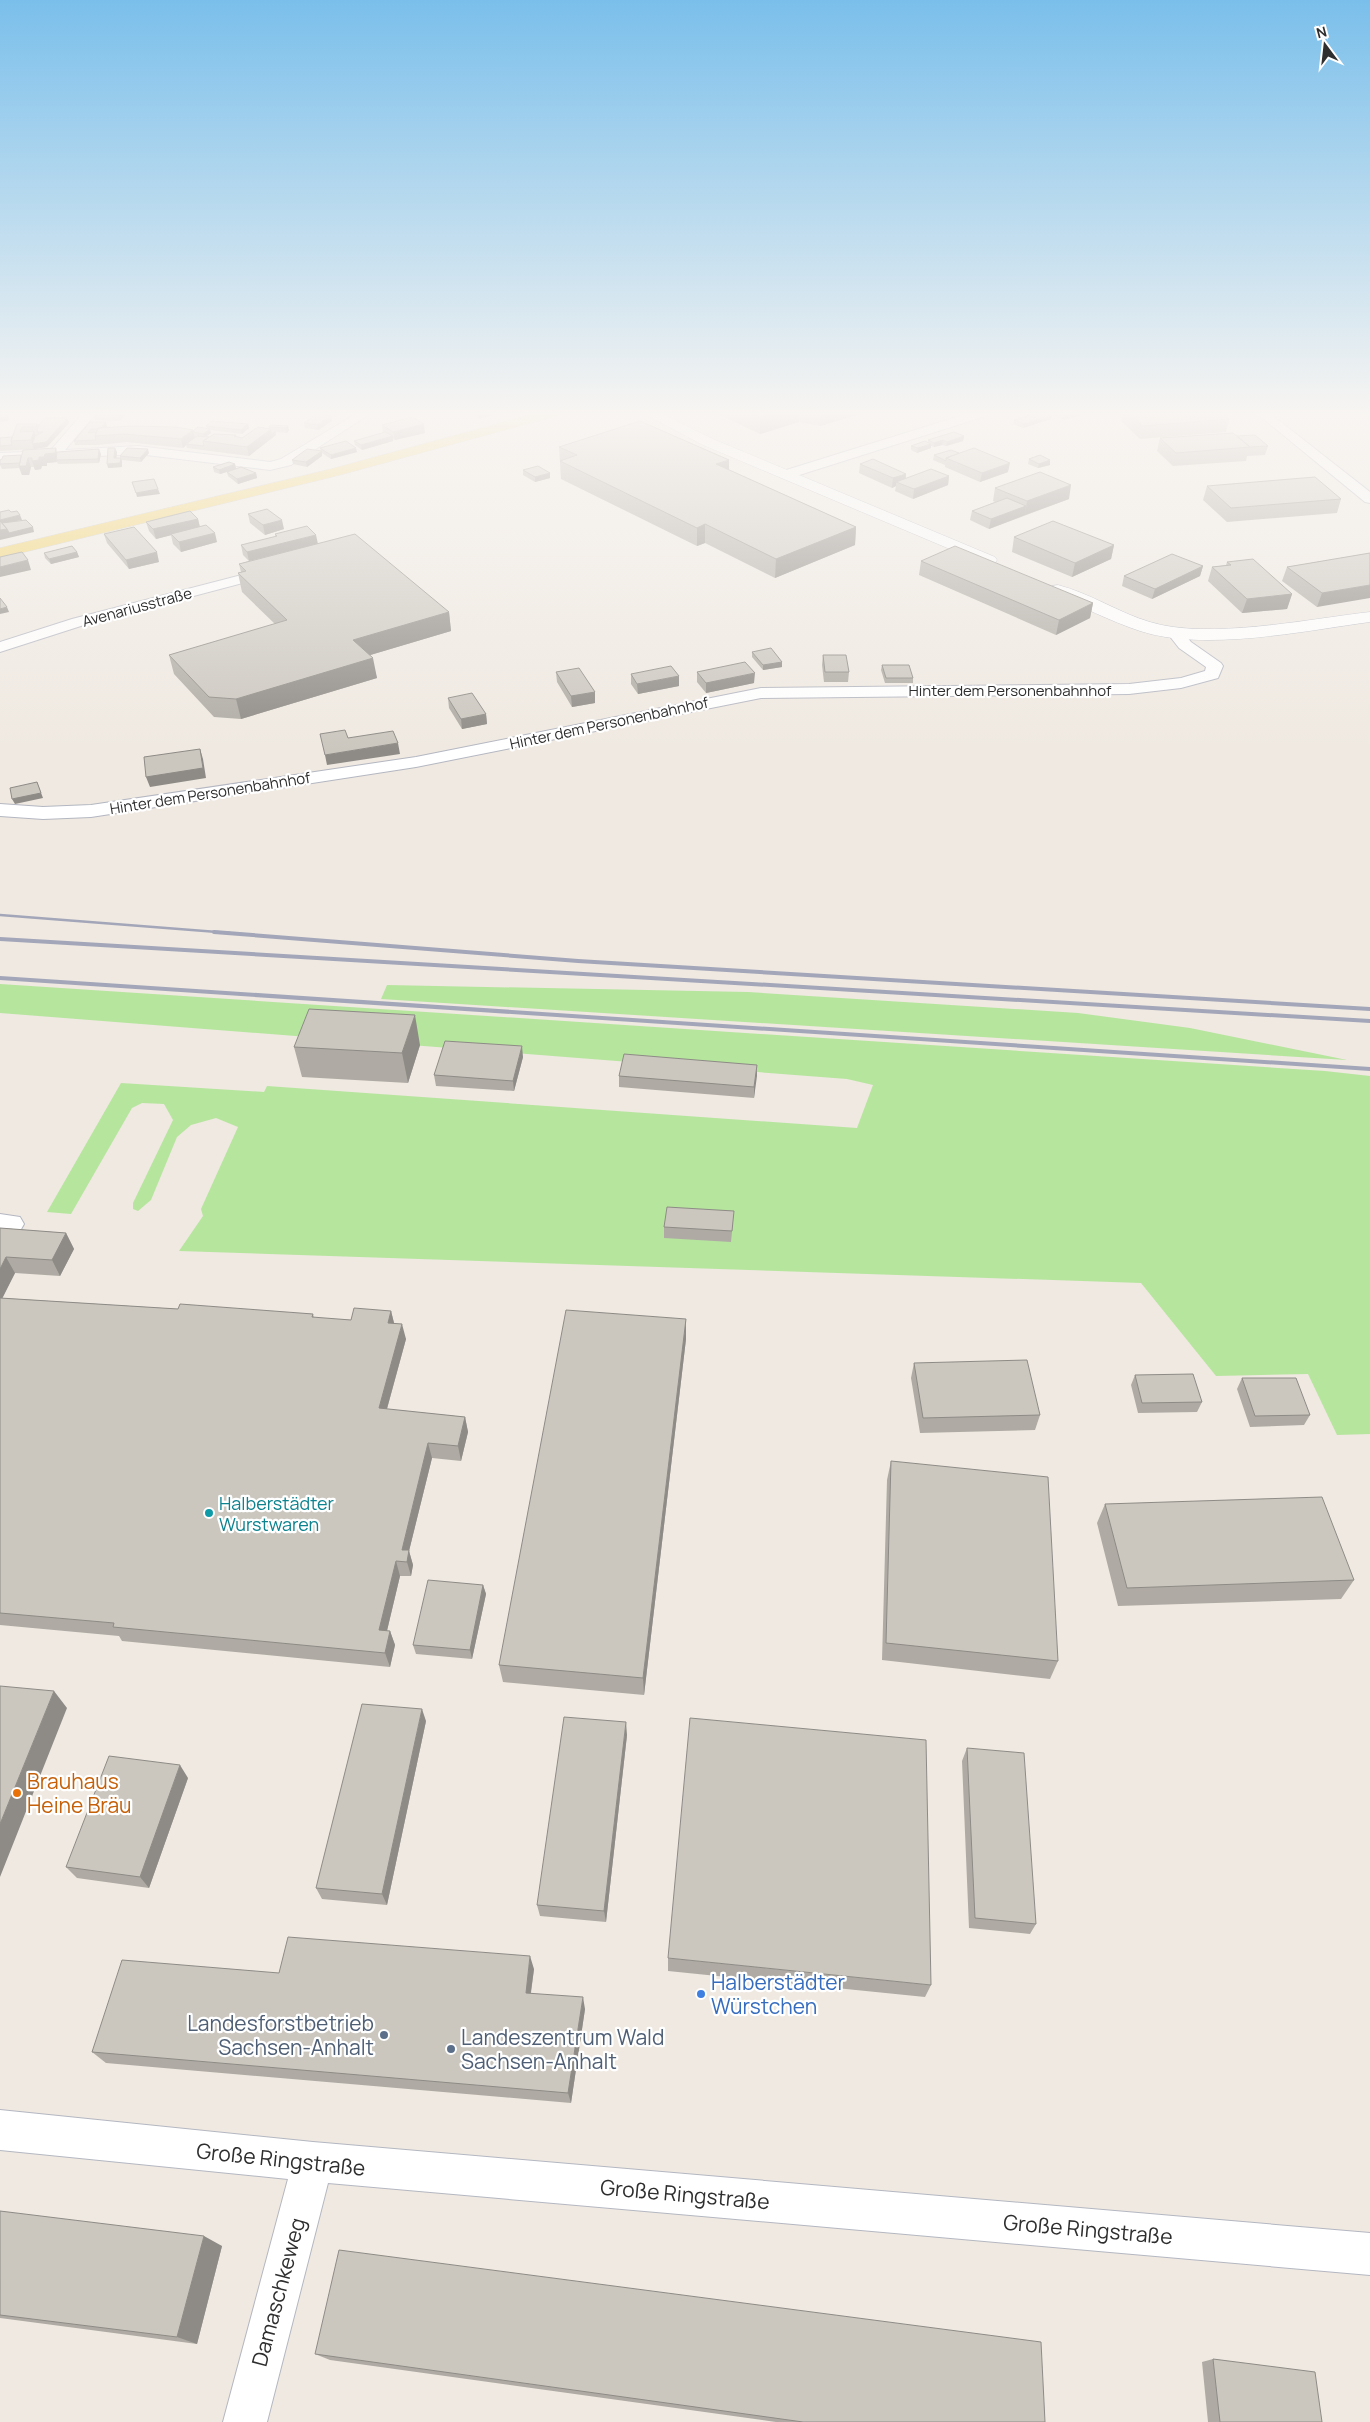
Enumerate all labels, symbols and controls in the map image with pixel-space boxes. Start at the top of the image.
north arrow [1300,20,1350,70]
text: N [1314,21,1329,42]
street label: Avenariusstraße [80,582,194,632]
street label: Hinter dem Personenbahnhof [909,680,1112,701]
street label: Hinter dem Personenbahnhof [508,692,711,754]
street label: Hinter dem Personenbahnhof [108,767,312,819]
place label: Halberstädter Wurstwaren [219,1491,335,1536]
marker: Halberstädter Wurstwaren [203,1507,215,1519]
place label: Brauhaus Heine Bräu [27,1767,132,1819]
marker: Brauhaus Heine Bräu [11,1787,23,1799]
place label: Halberstädter Würstchen [711,1968,846,2020]
marker: Halberstädter Würstchen [695,1988,707,2000]
place label: Landesforstbetrieb Sachsen-Anhalt [187,2009,374,2061]
place label: Landeszentrum Wald Sachsen-Anhalt [461,2023,664,2075]
marker: Landesforstbetrieb Sachsen-Anhalt [378,2029,390,2041]
marker: Landeszentrum Wald Sachsen-Anhalt [445,2043,457,2055]
street label: Große Ringstraße [195,2136,367,2182]
street label: Große Ringstraße [599,2173,771,2215]
street label: Große Ringstraße [1002,2208,1174,2250]
street label: Damaschkeweg [245,2215,311,2369]

